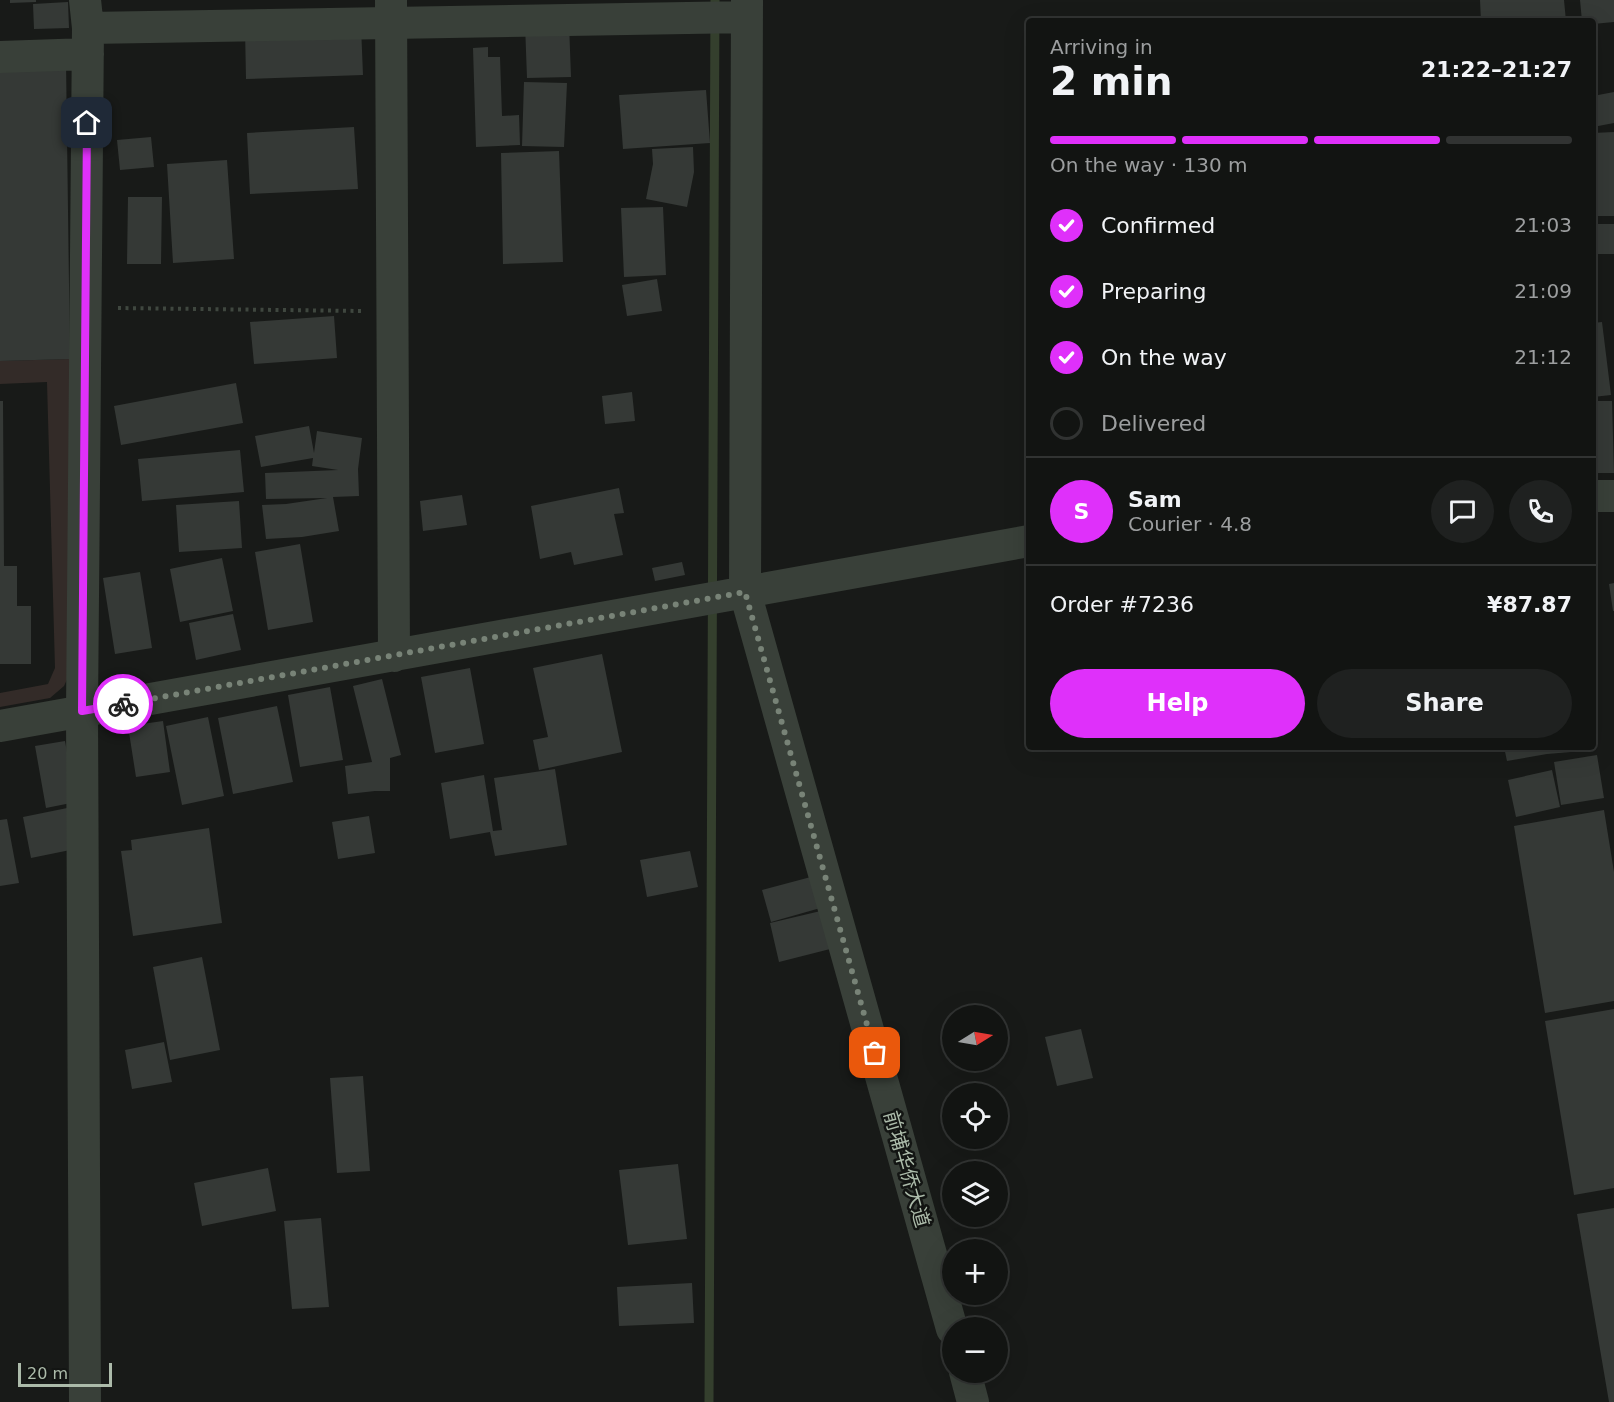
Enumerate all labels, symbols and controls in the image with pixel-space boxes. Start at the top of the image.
text: Arriving in [1050,35,1153,59]
text: 21:22–21:27 [1421,57,1572,82]
text: 2 min [1050,59,1172,104]
pin [61,97,112,148]
icon: home [70,106,103,139]
text: On the way · 130 m [1050,153,1248,177]
icon: check [1050,209,1083,242]
text: Confirmed [1101,213,1215,238]
text: 21:03 [1514,213,1572,237]
icon: check [1050,275,1083,308]
text: Preparing [1101,279,1207,304]
text: 21:09 [1514,279,1572,303]
icon: check [1050,341,1083,374]
text: On the way [1101,345,1227,370]
text: 21:12 [1514,345,1572,369]
text: Delivered [1101,411,1206,436]
button: chat [1431,480,1494,543]
button: phone [1509,480,1572,543]
text: Sam [1128,487,1182,512]
text: S [1074,499,1089,524]
text: Courier · 4.8 [1128,512,1252,536]
text: Order #7236 [1050,592,1194,617]
text: ¥87.87 [1487,592,1572,617]
button: Help [1050,669,1305,738]
button: Share [1317,669,1572,738]
courier [93,674,153,734]
icon: bike [107,688,140,721]
north arrow [942,1005,1008,1071]
map controls [942,1005,1008,1383]
pin [849,1027,900,1078]
icon: bag [858,1036,891,1069]
button: locate [942,1083,1008,1149]
street label: 前埔华侨大道 [879,1108,935,1230]
button: layers [942,1161,1008,1227]
button: + [942,1239,1008,1305]
button: − [942,1317,1008,1383]
scale bar [18,1360,112,1388]
text: 20 m [27,1364,68,1383]

